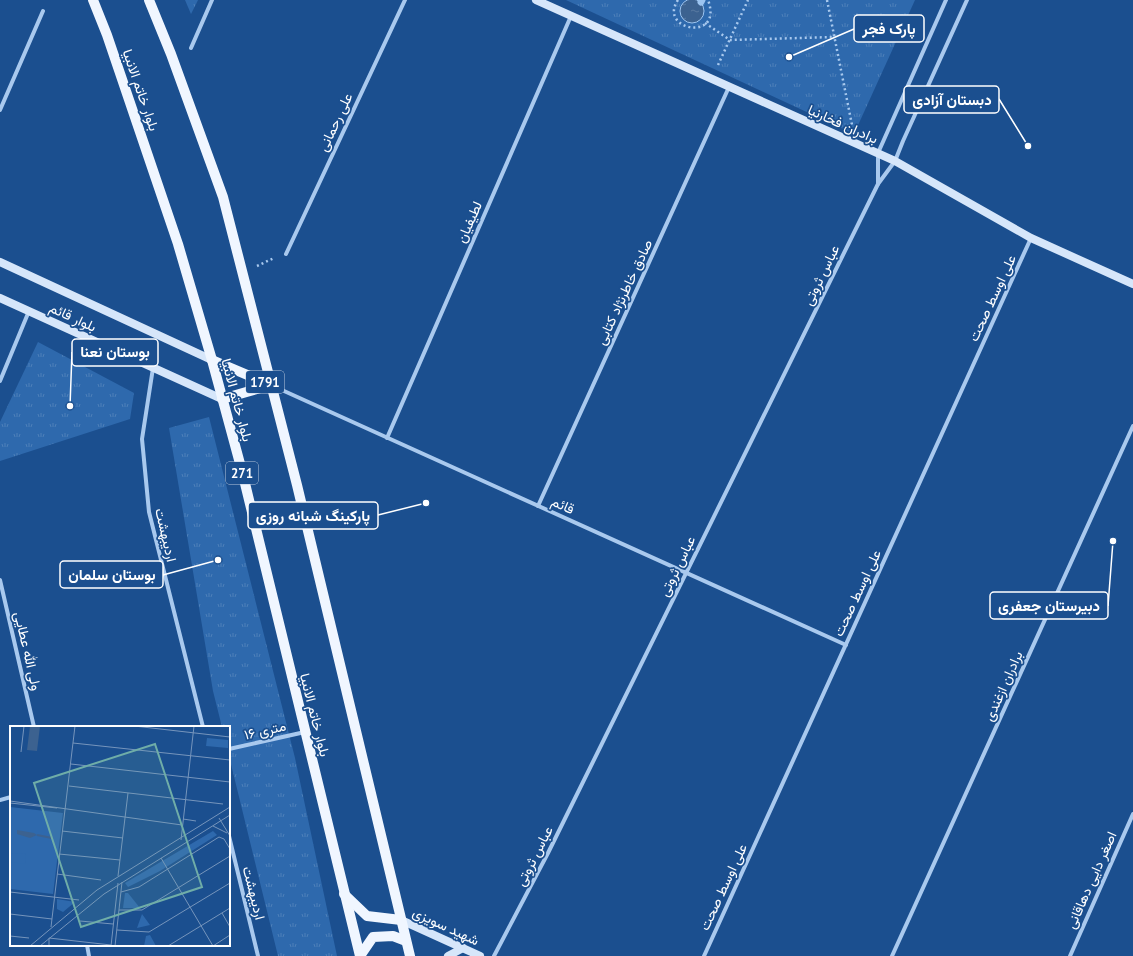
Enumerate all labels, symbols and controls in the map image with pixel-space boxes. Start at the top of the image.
callout: پارک فجر [854,15,924,42]
text: پارک فجر [861,19,916,39]
street label: بلوار خاتم الانبیا [119,47,163,133]
callout: دبستان آزادی [904,86,999,113]
street label: علی رحمانی [314,90,356,154]
text: دبستان آزادی [912,90,992,109]
street label: برادران فخارنیا [805,101,881,147]
street label: لطیفیان [452,198,486,246]
street label: صادق خاطرنژاد کتابی [592,236,656,348]
street label: عباس ثروتی [799,242,843,308]
street label: علی اوسط صحت [964,252,1020,344]
street label: بلوار قائم [47,298,99,336]
callout: بوستان نعنا [72,339,158,366]
text: بوستان نعنا [80,342,150,361]
street label: بلوار خاتم الانبیا [217,356,257,444]
road number: 1791 [246,371,284,393]
road number: 271 [226,462,258,484]
street label: قائم [549,492,577,518]
callout: پارکینگ شبانه روزی [248,502,378,529]
street label: اردیبهشت [151,506,181,564]
text: پارکینگ شبانه روزی [256,506,370,526]
street label: عباس ثروتی [655,533,699,599]
street label: علی اوسط صحت [829,547,885,639]
callout: بوستان سلمان [60,561,163,588]
text: بوستان سلمان [68,565,156,584]
callout: دبیرستان جعفری [990,592,1108,619]
text: دبیرستان جعفری [998,596,1100,615]
street label: ولی الله عطایی [10,610,46,692]
street label: برادران ازغندی [980,648,1026,724]
street label: بلوار خاتم الانبیا [296,671,334,759]
street label: ۱۶ متری [242,716,288,744]
inset map [10,726,230,946]
street label: عباس ثروتی [511,823,557,889]
street label: اصغر دایی دهاقانی [1062,829,1120,931]
street label: علی اوسط صحت [695,841,751,933]
street label: اردیبهشت [239,864,269,922]
street label: شهید سویزی [410,903,482,949]

